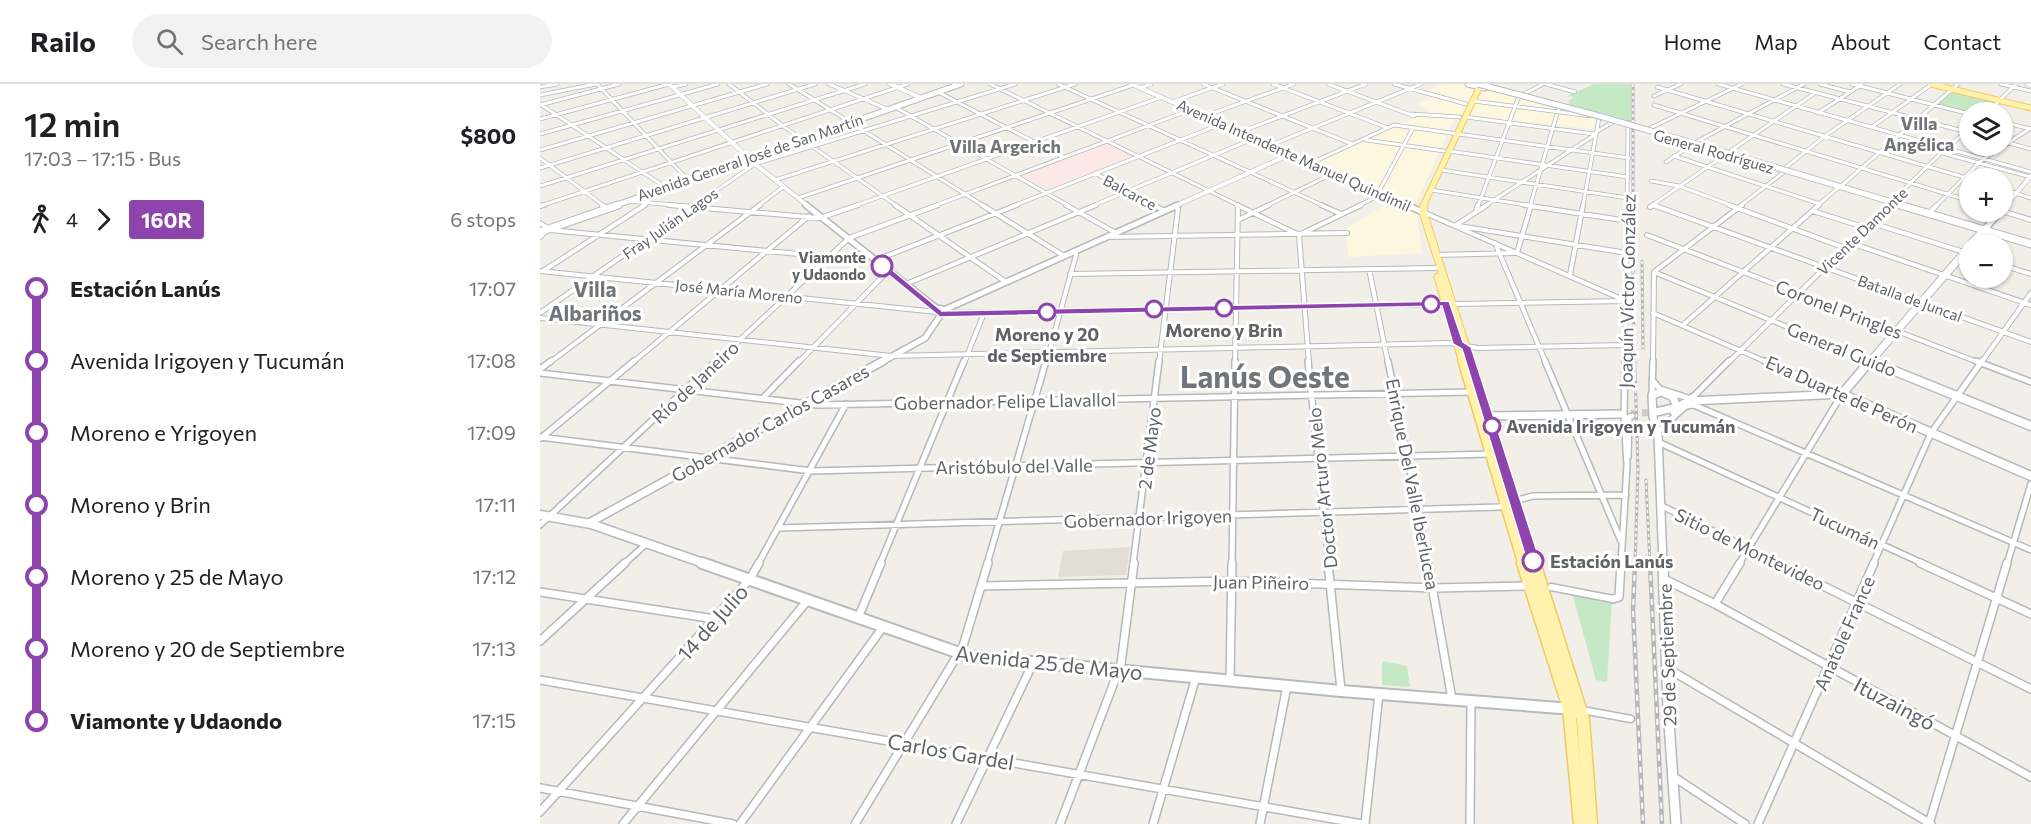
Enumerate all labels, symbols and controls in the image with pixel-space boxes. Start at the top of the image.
search box [132,14,552,68]
text: Railo [30,24,96,58]
icon: search [153,25,186,58]
text: Search here [201,28,317,55]
text: Home [1664,29,1721,54]
text: Map [1754,29,1798,54]
text: About [1831,29,1890,54]
text: Contact [1923,29,2001,54]
street label: Avenida Intendente Manuel Quindimil [1174,95,1414,215]
map controls [1959,102,2013,288]
button: layers [1959,102,2013,156]
text: 12 min [24,103,120,144]
street label: Avenida General José de San Martín [635,110,865,204]
district label: Villa Angélica [1884,112,1954,155]
text: $800 [461,122,516,149]
street label: General Rodríguez [1652,125,1776,177]
district label: Villa Argerich [949,135,1061,157]
text: 17:03 – 17:15 · Bus [24,146,181,170]
button: + [1959,168,2013,222]
street label: Balcarce [1100,171,1160,214]
street label: Fray Julián Lagos [619,183,721,263]
street label: Vicente Damonte [1813,183,1911,279]
street label: Joaquín Víctor González [1614,194,1640,388]
icon: walk [24,203,57,236]
icon: forward [87,203,120,236]
text: 4 [66,207,78,231]
text: 160R [141,207,192,232]
text: 6 stops [450,207,516,231]
button: − [1959,234,2013,288]
place label: Viamonte y Udaondo [792,248,866,283]
marker: Viamonte y Udaondo [871,255,893,277]
street label: Batalla de Juncal [1855,271,1965,325]
text: Estación Lanús [70,275,221,302]
street label: José María Moreno [674,275,804,307]
street label: Coronel Pringles [1773,275,1905,343]
text: 17:07 [469,276,516,300]
district label: Villa Albariños [548,276,642,325]
unlabelled marker [1422,295,1440,313]
marker: Moreno y Brin [1215,299,1233,317]
unlabelled marker [1145,300,1163,318]
marker: Moreno y 20 de Septiembre [1038,303,1056,321]
street label: General Guido [1784,317,1900,381]
place label: Moreno y Brin [1165,319,1283,341]
place label: Moreno y 20 de Septiembre [987,323,1107,366]
street label: Río de Janeiro [647,336,743,428]
text: Avenida Irigoyen y Tucumán [70,347,345,374]
text: 17:08 [467,348,516,372]
street label: Eva Duarte de Perón [1763,351,1921,437]
district label: Lanús Oeste [1180,357,1350,394]
street label: Gobernador Carlos Casares [667,359,873,487]
street label: Enrique Del Valle Iberlucea [1382,376,1444,592]
street label: Gobernador Felipe Llavallol [894,388,1116,414]
street label: 2 de Mayo [1133,406,1165,490]
street label: Doctor Arturo Melo [1303,406,1341,570]
place label: Avenida Irigoyen y Tucumán [1506,415,1735,437]
marker: Avenida Irigoyen y Tucumán [1483,417,1501,435]
text: Moreno e Yrigoyen [70,419,257,446]
text: 17:09 [467,420,516,444]
street label: Aristóbulo del Valle [935,454,1093,478]
text: Moreno y Brin [70,491,211,518]
text: 17:11 [475,492,516,516]
street label: Tucumán [1807,502,1883,554]
street label: Sitio de Montevideo [1671,503,1829,595]
street label: Gobernador Irigoyen [1063,504,1233,532]
marker: Estación Lanús [1522,550,1544,572]
place label: Estación Lanús [1550,550,1673,572]
text: Moreno y 25 de Mayo [70,563,284,590]
text: 17:12 [473,564,516,588]
street label: Juan Piñeiro [1213,570,1309,594]
street label: Anatole France [1809,572,1879,694]
street label: 14 de Julio [671,579,753,665]
street label: 29 de Septiembre [1654,583,1680,727]
text: Moreno y 20 de Septiembre [70,635,345,662]
text: 17:13 [472,636,516,660]
street label: Avenida 25 de Mayo [954,640,1144,684]
street label: Ituzaingó [1850,671,1940,735]
text: Viamonte y Udaondo [70,707,282,734]
text: 17:15 [472,708,516,732]
street label: Carlos Gardel [886,728,1016,774]

